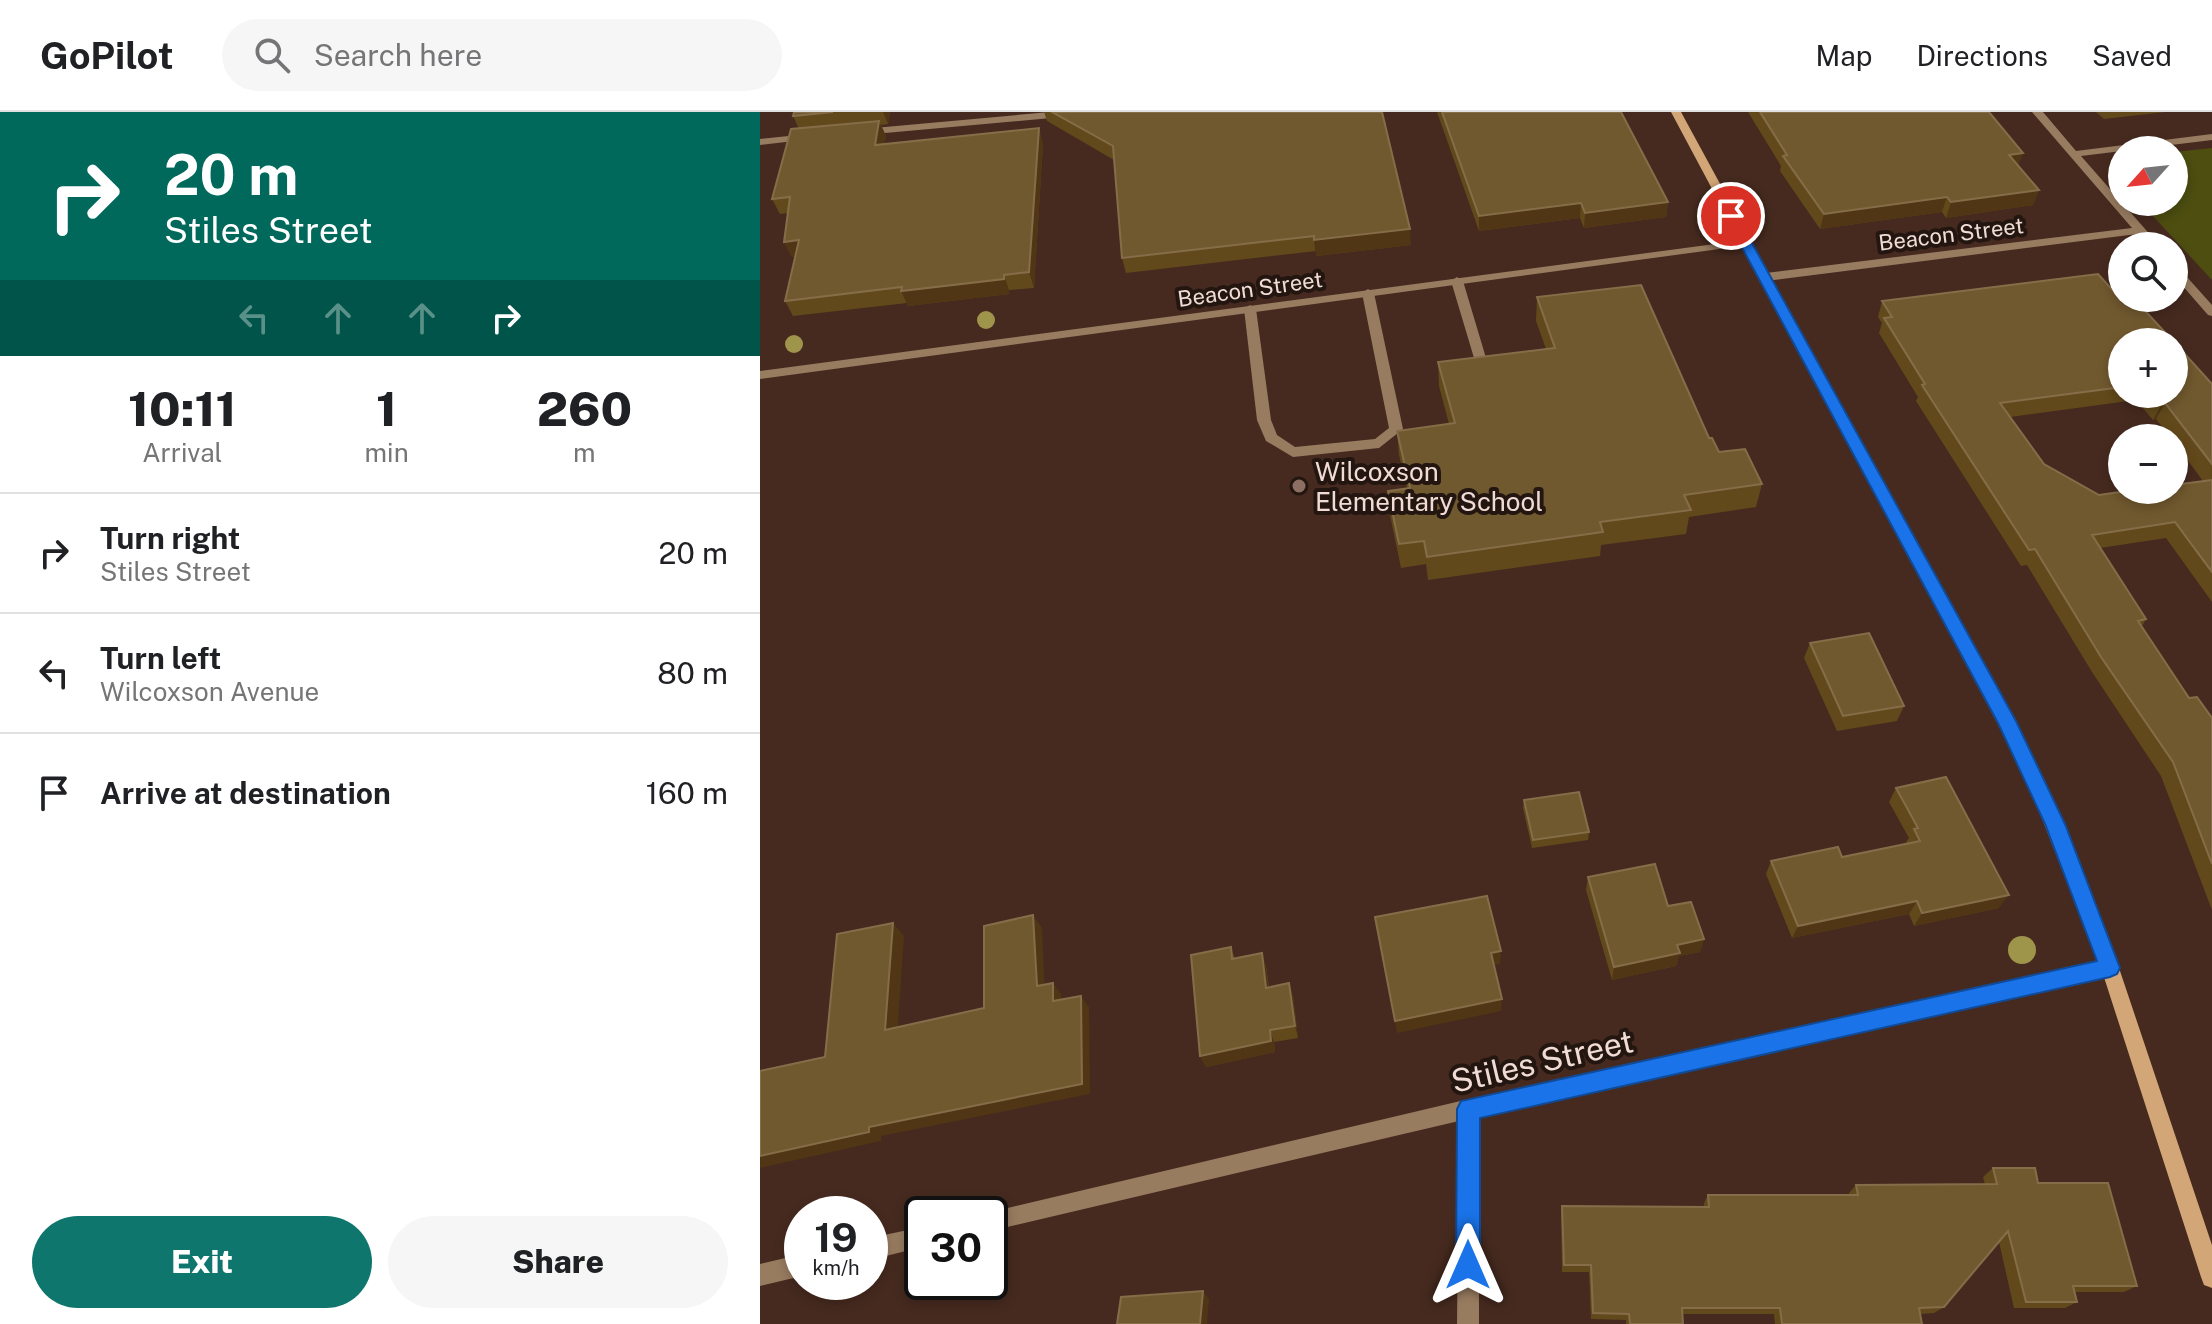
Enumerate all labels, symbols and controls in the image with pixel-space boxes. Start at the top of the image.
search box [222,19,782,91]
text: GoPilot [40,33,174,78]
icon: search [250,33,294,77]
text: Search here [314,37,482,73]
text: Map [1816,39,1872,72]
text: Directions [1916,39,2048,72]
text: Saved [2092,39,2172,72]
north arrow [2108,136,2188,216]
map controls [2108,136,2188,504]
text: 20 m [164,142,298,208]
icon: right [32,144,136,248]
pin [1697,182,1765,250]
icon: arrive [1709,194,1753,238]
text: Stiles Street [164,209,373,251]
street label: Beacon Street [1877,212,2025,256]
button: search [2108,232,2188,312]
street label: Beacon Street [1176,266,1324,312]
icon: left [232,296,276,340]
icon: ahead [316,296,360,340]
icon: ahead [400,296,444,340]
icon: right [484,296,528,340]
button: + [2108,328,2188,408]
text: 10:11 [128,380,237,437]
text: 1 [376,380,397,437]
text: 260 [537,380,632,437]
button: − [2108,424,2188,504]
text: Arrival [142,437,222,468]
text: min [365,437,409,468]
text: m [573,437,596,468]
place label: Wilcoxson Elementary School [1315,456,1543,517]
marker: Wilcoxson Elementary School [1290,477,1308,495]
text: Turn right [100,520,240,556]
icon: right [32,531,76,575]
text: 20 m [659,535,728,571]
text: Stiles Street [100,556,251,587]
text: Turn left [100,640,221,676]
icon: left [32,651,76,695]
text: 80 m [657,655,728,691]
text: Wilcoxson Avenue [100,676,319,707]
icon: arrive [32,771,76,815]
text: Arrive at destination [100,775,391,811]
text: 160 m [646,775,728,811]
street label: Stiles Street [1447,1022,1637,1100]
speed limit sign: 30 [904,1196,1008,1300]
text: 19 [814,1214,858,1261]
button: Exit [32,1216,372,1308]
button: Share [388,1216,728,1308]
position arrow [1426,1223,1510,1307]
text: km/h [812,1256,860,1280]

